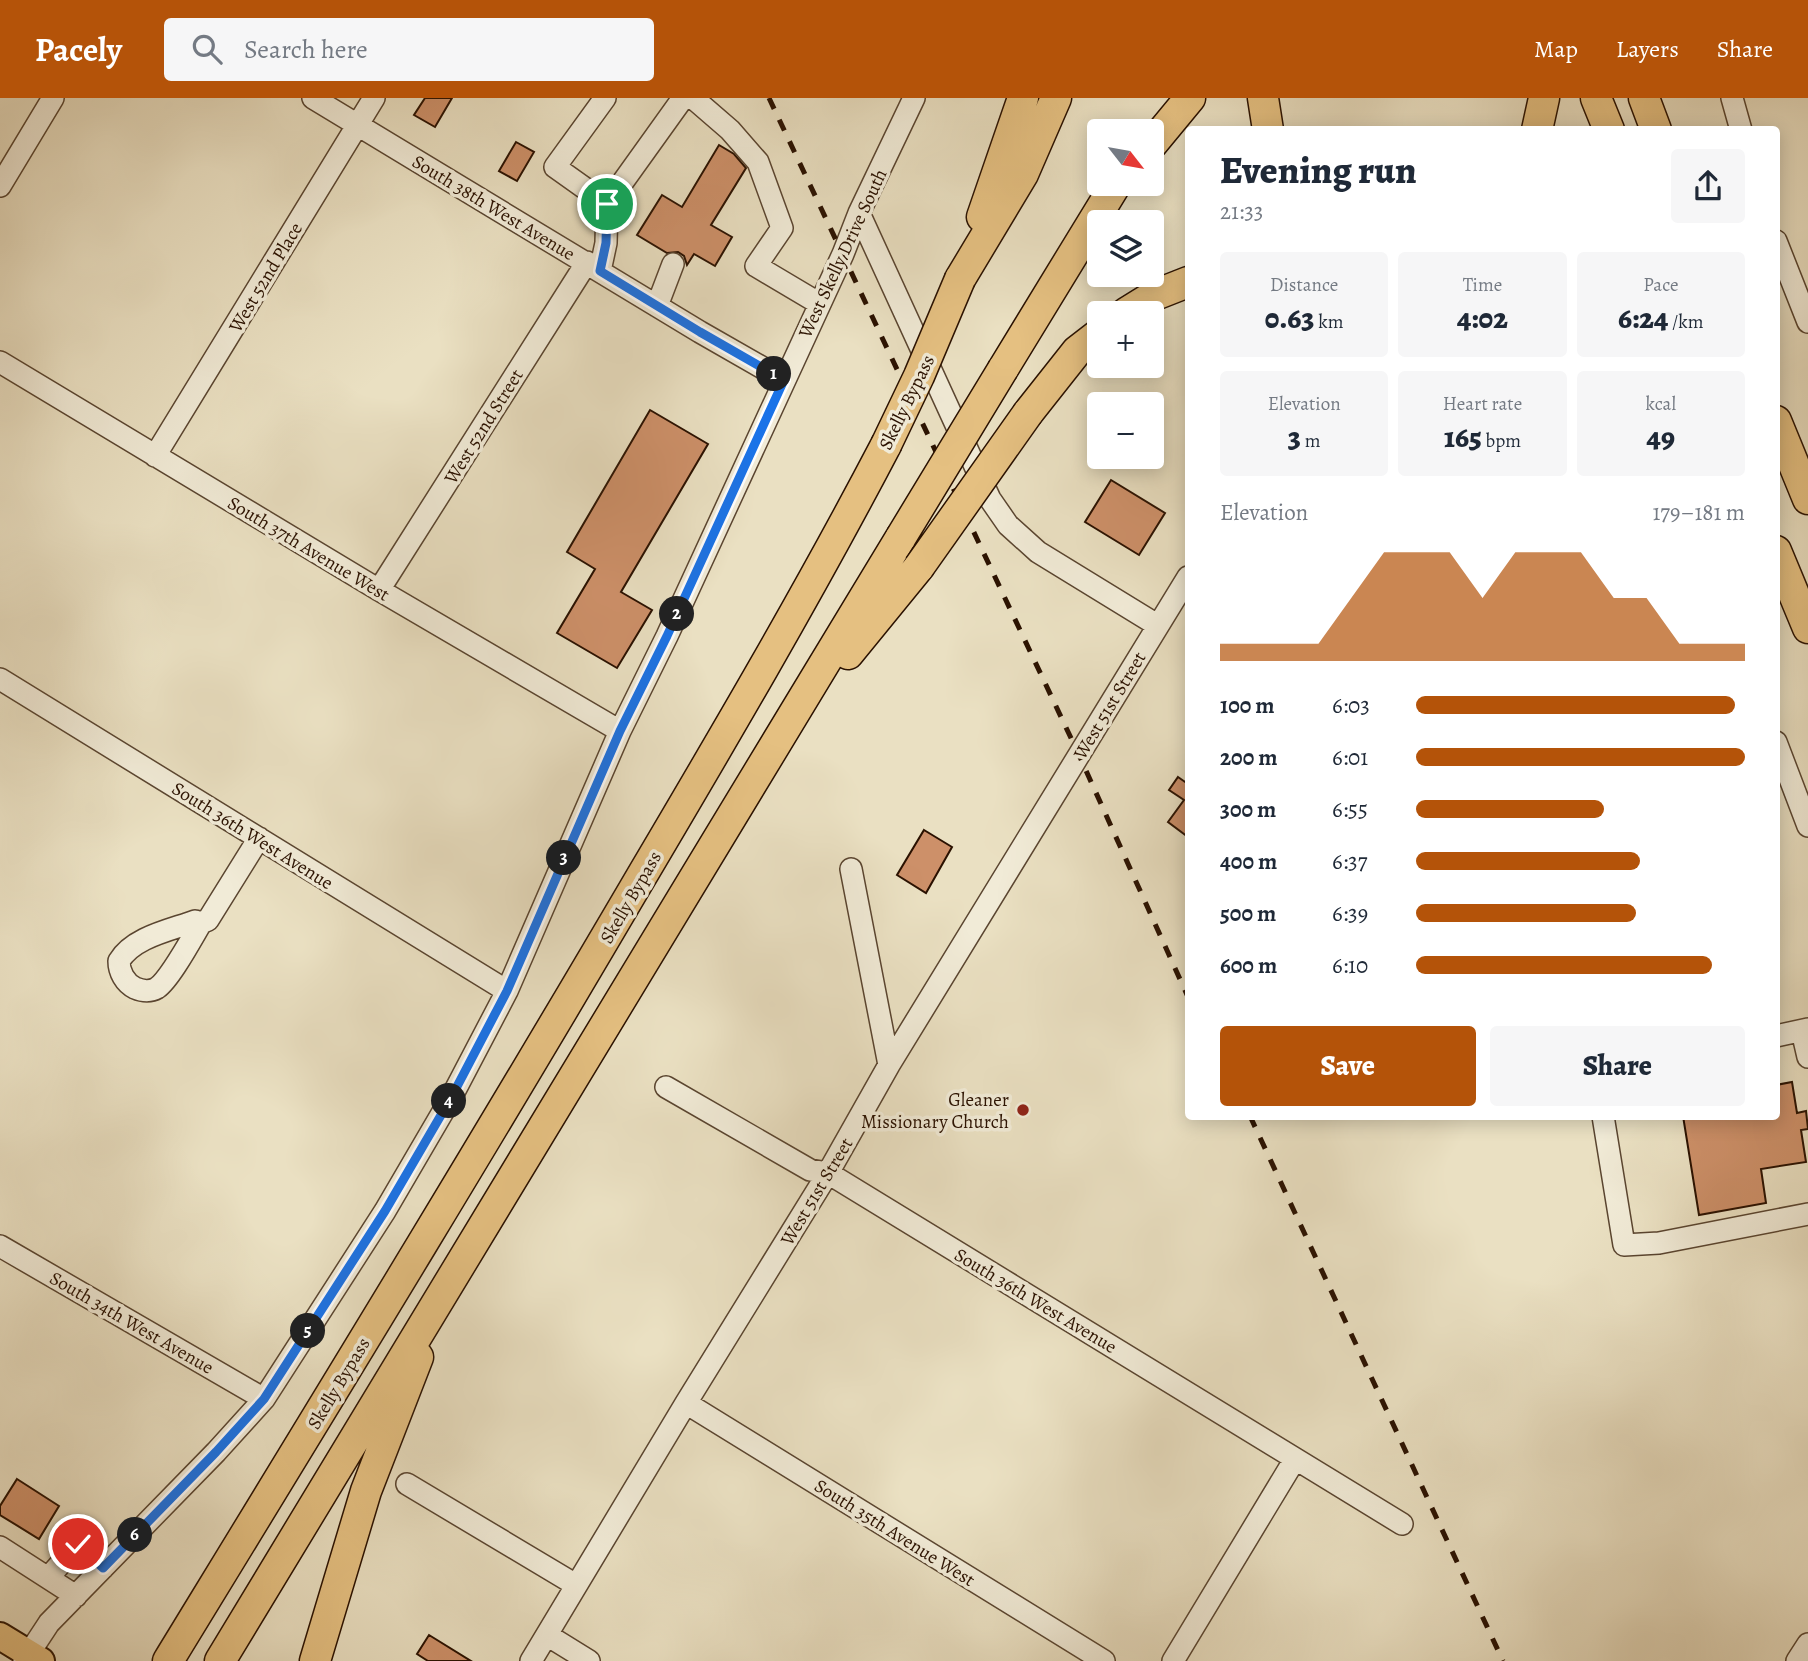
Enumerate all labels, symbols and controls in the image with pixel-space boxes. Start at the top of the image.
search box [164,18,654,81]
text: Pacely [35,27,122,72]
icon: search [188,30,226,68]
text: Search here [244,32,368,67]
text: Map [1534,33,1578,65]
text: Layers [1616,33,1679,65]
text: Share [1717,33,1773,65]
north arrow [1087,119,1164,196]
map controls [1087,119,1164,469]
text: Evening run [1220,144,1417,196]
street label: South 38th West Avenue [407,149,580,267]
button: share [1671,149,1745,223]
street label: West Skelly Drive South [792,165,894,343]
pin [577,174,637,234]
icon: arrive [588,185,626,223]
text: 21:33 [1220,196,1263,227]
button: layers [1087,210,1164,287]
street label: West 52nd Place [222,218,309,338]
text: Distance [1270,272,1338,298]
text: Time [1463,272,1502,298]
text: Pace [1643,272,1678,298]
text: 0.63 [1265,298,1314,338]
text: 4:02 [1457,298,1508,338]
text: 6:24 [1618,298,1668,338]
button: + [1087,301,1164,378]
text: km [1314,309,1343,335]
text: /km [1668,309,1704,335]
street label: Skelly Bypass [873,351,941,454]
pin: 1 [756,356,792,392]
text: 1 [770,360,777,386]
street label: West 52nd Street [438,364,530,490]
text: Elevation [1268,391,1341,417]
text: Heart rate [1443,391,1522,417]
text: kcal [1646,391,1676,417]
button: − [1087,392,1164,469]
text: 3 [1288,417,1301,457]
text: 165 [1444,417,1482,457]
text: 49 [1647,417,1675,457]
text: m [1301,428,1321,454]
text: bpm [1482,428,1521,454]
street label: South 37th Avenue West [223,490,394,608]
text: Elevation [1220,497,1308,528]
text: 179–181 m [1652,497,1745,528]
pin: 2 [660,596,694,632]
text: 2 [672,600,681,626]
street label: West 51st Street [1067,647,1152,765]
text: 100 m [1220,690,1275,721]
text: 6:03 [1332,690,1370,721]
text: 200 m [1220,742,1278,773]
text: 6:01 [1332,742,1368,773]
street label: South 36th West Avenue [167,776,338,896]
text: 300 m [1220,794,1276,825]
text: 6:55 [1332,794,1368,825]
pin: 3 [546,840,582,876]
text: 3 [559,844,568,870]
text: 400 m [1220,846,1277,877]
text: 6:37 [1332,846,1367,877]
street label: Skelly Bypass [594,847,668,948]
text: 500 m [1220,898,1276,929]
text: 6:39 [1332,898,1368,929]
text: 600 m [1220,950,1277,981]
text: 6:10 [1332,950,1368,981]
button: Save [1220,1026,1476,1106]
button: Share [1490,1026,1745,1106]
pin: 4 [432,1084,466,1118]
text: 4 [444,1087,453,1113]
place label: Gleaner Missionary Church [861,1087,1009,1135]
marker: Gleaner Missionary Church [1015,1102,1031,1118]
street label: West 51st Street [774,1133,859,1251]
street label: South 36th West Avenue [949,1242,1122,1360]
street label: South 34th West Avenue [45,1265,218,1380]
pin: 5 [290,1314,326,1348]
text: 5 [303,1317,312,1343]
street label: Skelly Bypass [301,1333,376,1434]
street label: South 35th Avenue West [809,1473,980,1593]
pin [48,1514,108,1574]
pin: 6 [118,1518,152,1552]
text: 6 [130,1521,139,1547]
icon: check [59,1525,97,1563]

